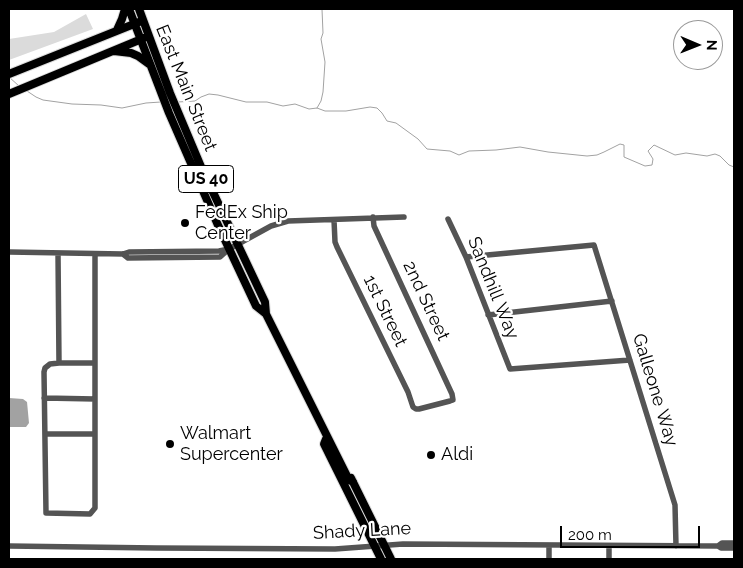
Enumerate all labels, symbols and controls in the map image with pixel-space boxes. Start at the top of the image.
north arrow [673,20,723,70]
street label: East Main Street [151,22,221,154]
text: N [704,40,720,51]
road number: US 40 [178,165,234,192]
place label: FedEx Ship Center [195,202,288,244]
marker: FedEx Ship Center [179,217,191,229]
street label: Sandhill Way [463,234,523,342]
street label: 2nd Street [398,258,454,344]
street label: 1st Street [358,272,412,350]
street label: Galleone Way [628,331,682,449]
place label: Walmart Supercenter [180,423,283,466]
marker: Walmart Supercenter [164,438,176,450]
place label: Aldi [441,444,473,466]
marker: Aldi [425,449,437,461]
scale bar [563,516,703,548]
street label: Shady Lane [312,518,412,544]
text: 200 m [568,526,612,544]

